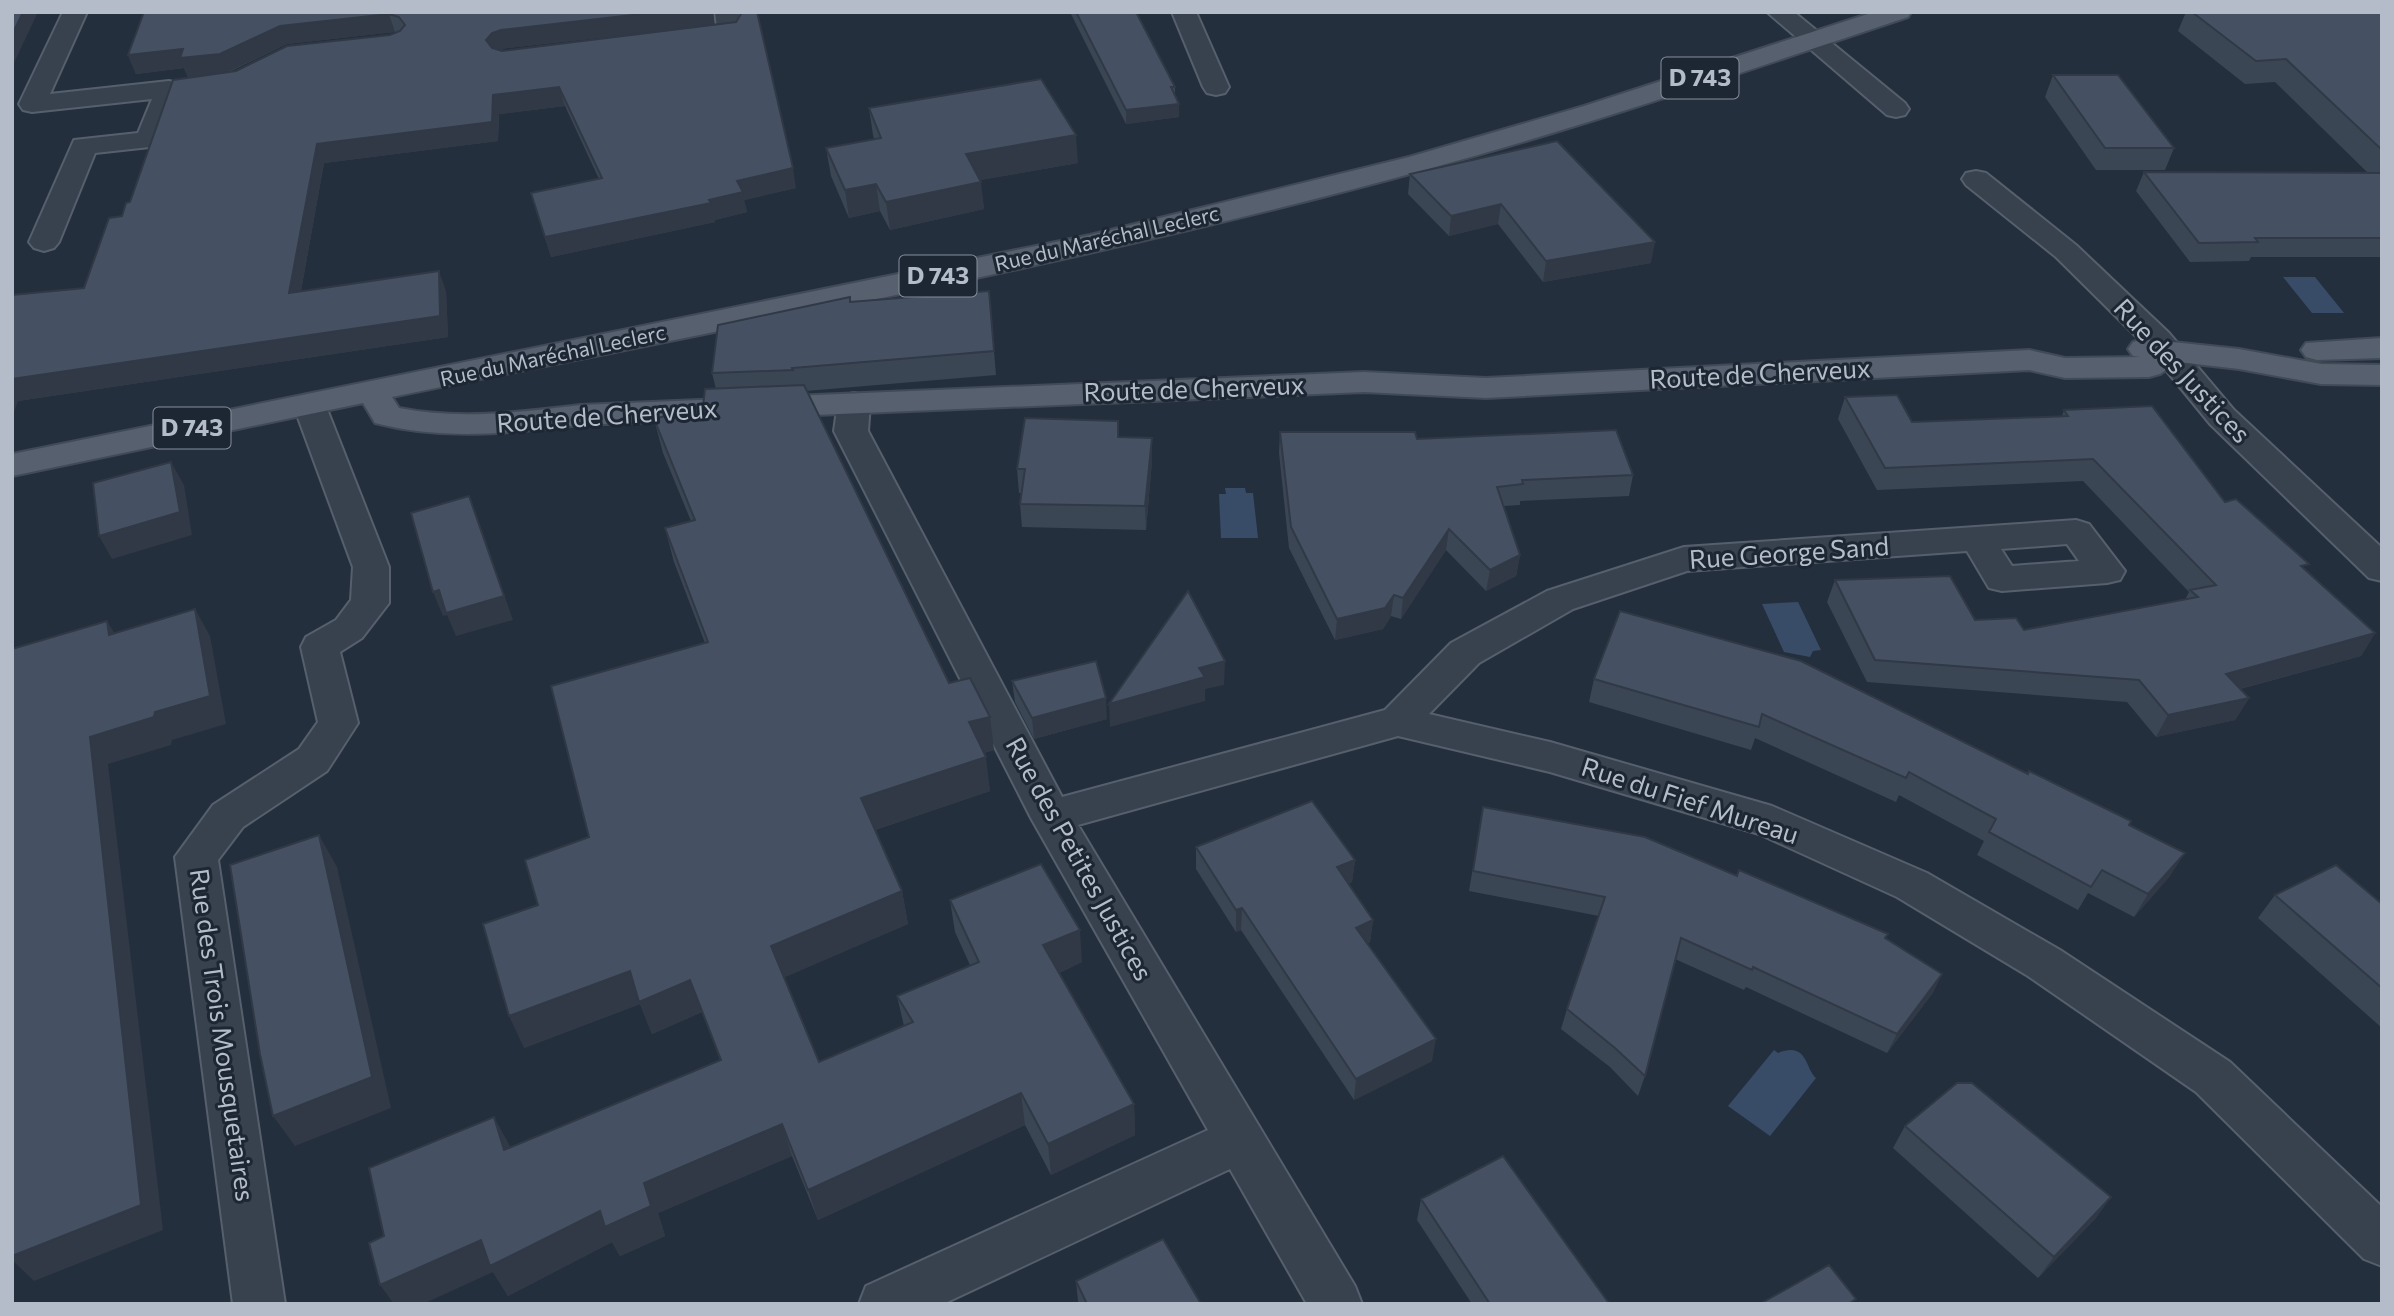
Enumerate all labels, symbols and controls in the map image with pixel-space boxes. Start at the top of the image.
road number: D 743 [1662,57,1738,98]
street label: Rue du Maréchal Leclerc [992,200,1221,276]
road number: D 743 [900,256,976,296]
street label: Rue des Justices [2108,292,2258,448]
street label: Rue du Maréchal Leclerc [438,318,668,391]
street label: Route de Cherveux [1649,351,1871,394]
street label: Route de Cherveux [1083,368,1305,407]
street label: Route de Cherveux [495,391,718,438]
road number: D 743 [154,408,230,448]
street label: Rue George Sand [1688,529,1890,574]
street label: Rue des Petites Justices [1000,731,1160,985]
street label: Rue du Fief Mureau [1578,750,1803,849]
street label: Rue des Trois Mousquetaires [185,866,262,1203]

